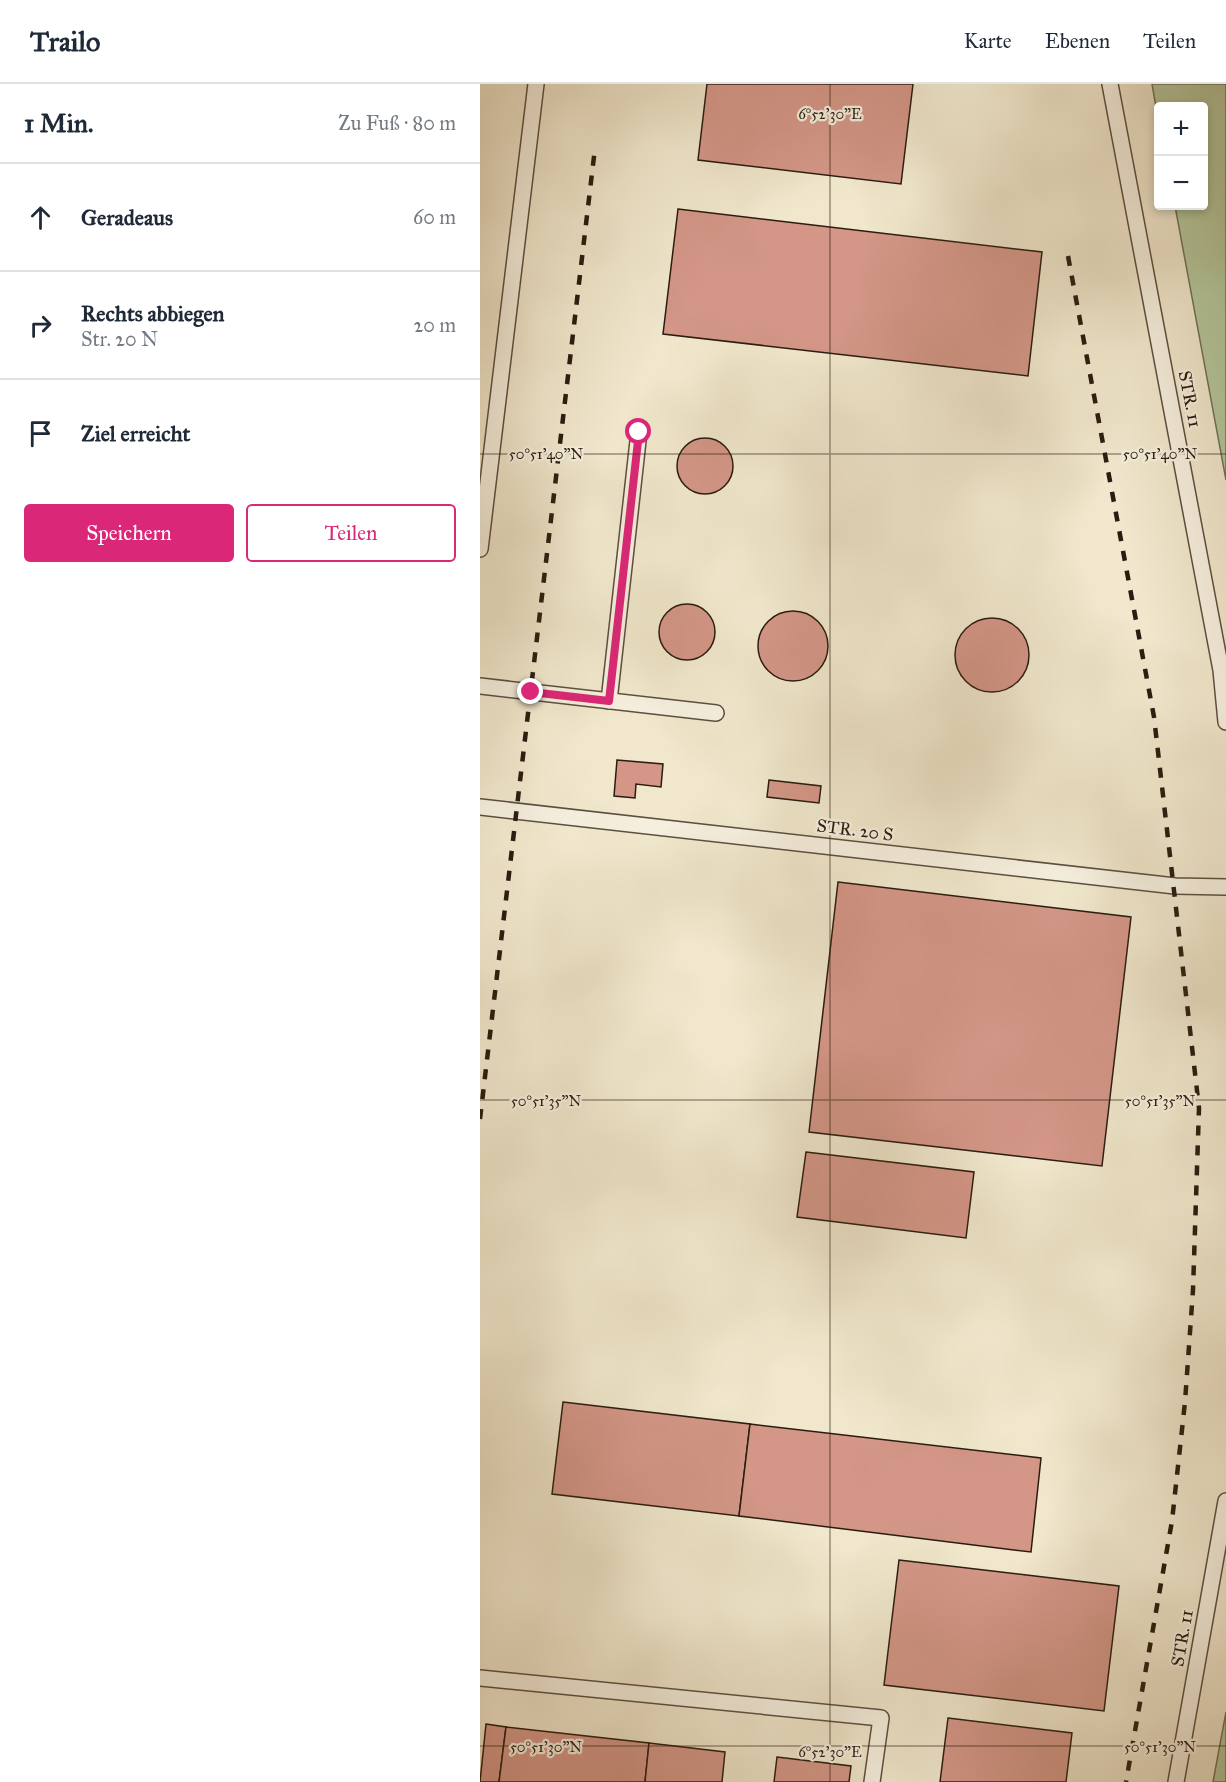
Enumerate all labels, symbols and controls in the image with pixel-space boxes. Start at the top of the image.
text: Trailo [30,24,100,59]
text: Karte [964,28,1012,54]
text: Ebenen [1045,28,1110,54]
text: Teilen [1143,28,1196,54]
map controls [1154,102,1208,210]
button: + [1154,102,1208,156]
text: 6°52'30"E [798,105,862,123]
text: 1 Min. [24,107,93,139]
text: Zu Fuß · 80 m [338,111,456,135]
button: − [1154,156,1208,210]
icon: ahead [24,201,57,234]
text: Geradeaus [81,204,173,231]
text: 60 m [413,205,456,229]
text: Rechts abbiegen [81,300,224,327]
icon: right [24,309,57,342]
text: 20 m [413,313,456,337]
text: Str. 20 N [81,327,158,351]
street label: STR. 11 [1174,369,1206,429]
icon: arrive [24,417,57,450]
route start [625,418,651,444]
text: Ziel erreicht [81,420,190,447]
text: 50°51'40"N [509,445,584,463]
text: 50°51'40"N [1123,445,1198,463]
button: Speichern [24,504,234,562]
button: Teilen [246,504,456,562]
route end [517,678,543,704]
street label: STR. 20 S [815,814,895,846]
text: 50°51'35"N [511,1092,581,1110]
text: 50°51'35"N [1125,1092,1195,1110]
street label: STR. 11 [1166,1608,1198,1668]
text: 50°51'30"N [510,1738,582,1756]
text: 50°51'30"N [1124,1738,1196,1756]
text: 6°52'30"E [798,1743,862,1761]

